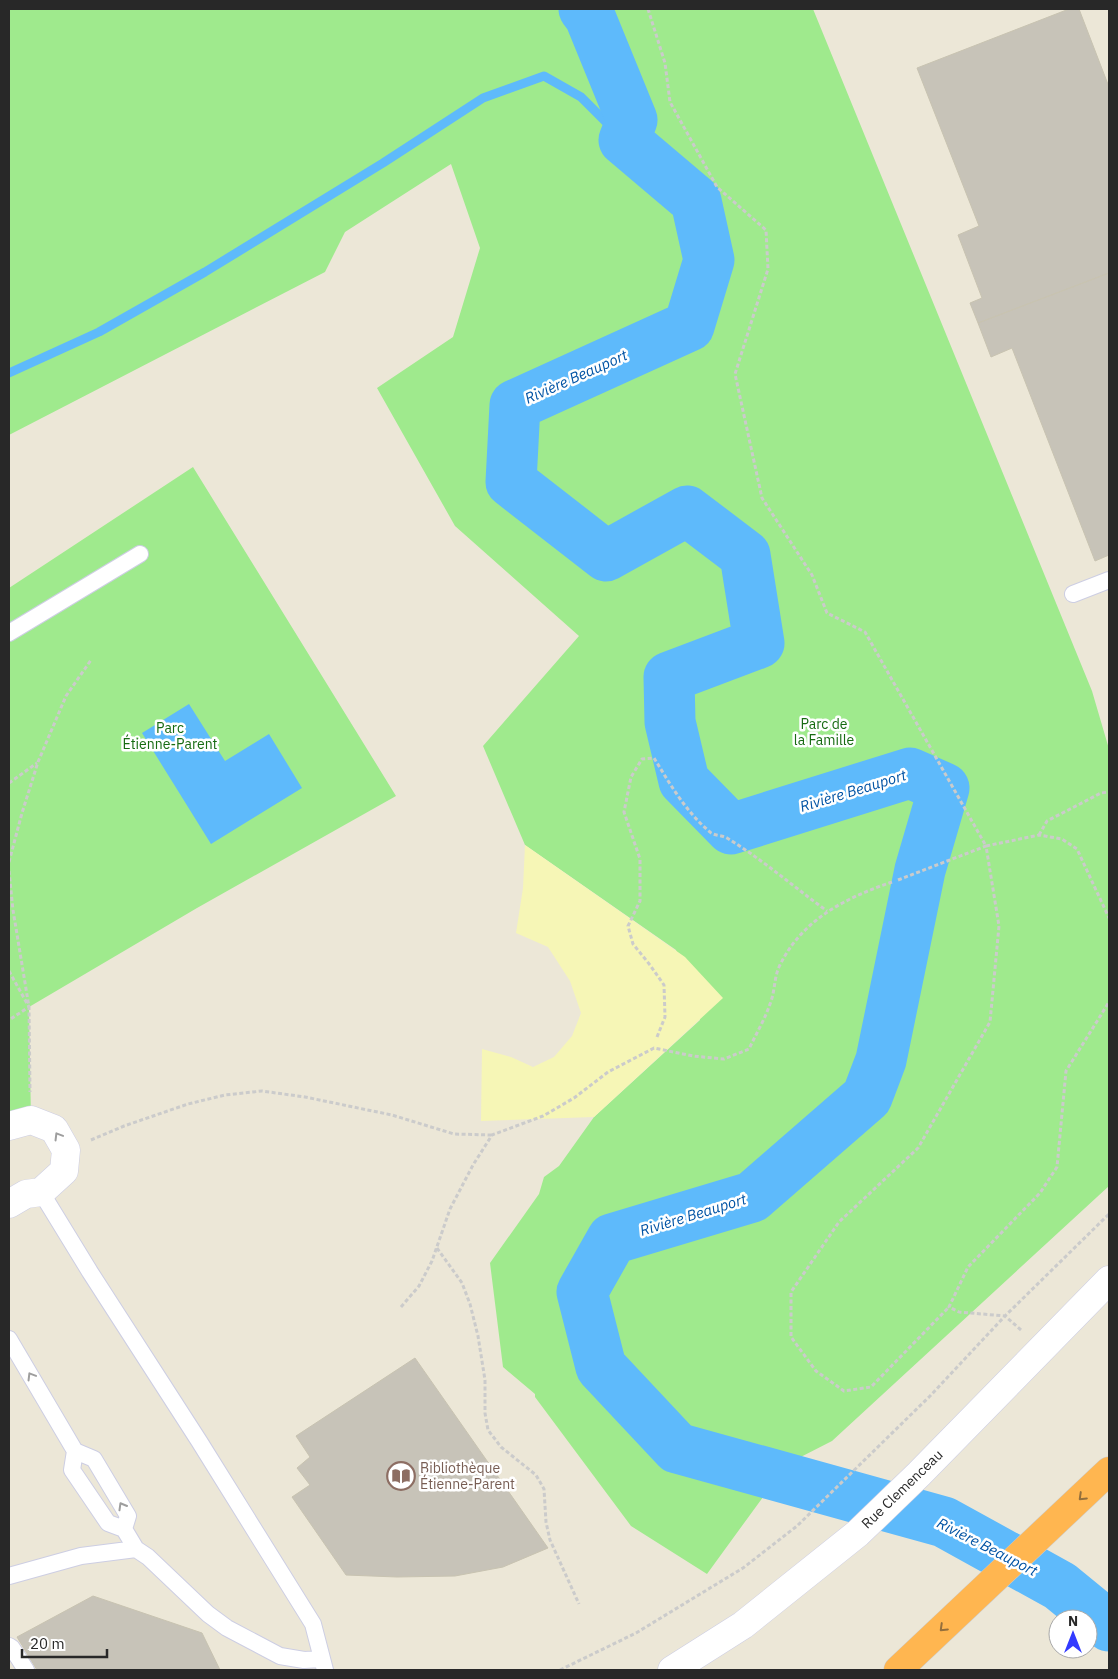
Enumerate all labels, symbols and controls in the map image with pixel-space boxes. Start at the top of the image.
water label: Rivière Beauport [522,345,631,408]
park label: Parc de la Famille [794,715,854,749]
park label: Parc Étienne-Parent [122,719,218,753]
water label: Rivière Beauport [797,765,909,816]
one-way arrow [54,1133,64,1142]
water label: Rivière Beauport [637,1189,749,1240]
one-way arrow [27,1373,37,1382]
street label: Rue Clemenceau [858,1446,946,1532]
place label: Bibliothèque Étienne-Parent [420,1459,515,1493]
library icon: Bibliothèque Étienne-Parent [386,1461,416,1491]
one-way arrow [1078,1491,1087,1500]
one-way arrow [119,1503,129,1512]
water label: Rivière Beauport [934,1513,1042,1581]
north arrow [1048,1609,1098,1659]
text: N [1068,1612,1078,1630]
one-way arrow [940,1622,949,1631]
scale bar [22,1626,108,1658]
text: 20 m [30,1634,65,1653]

